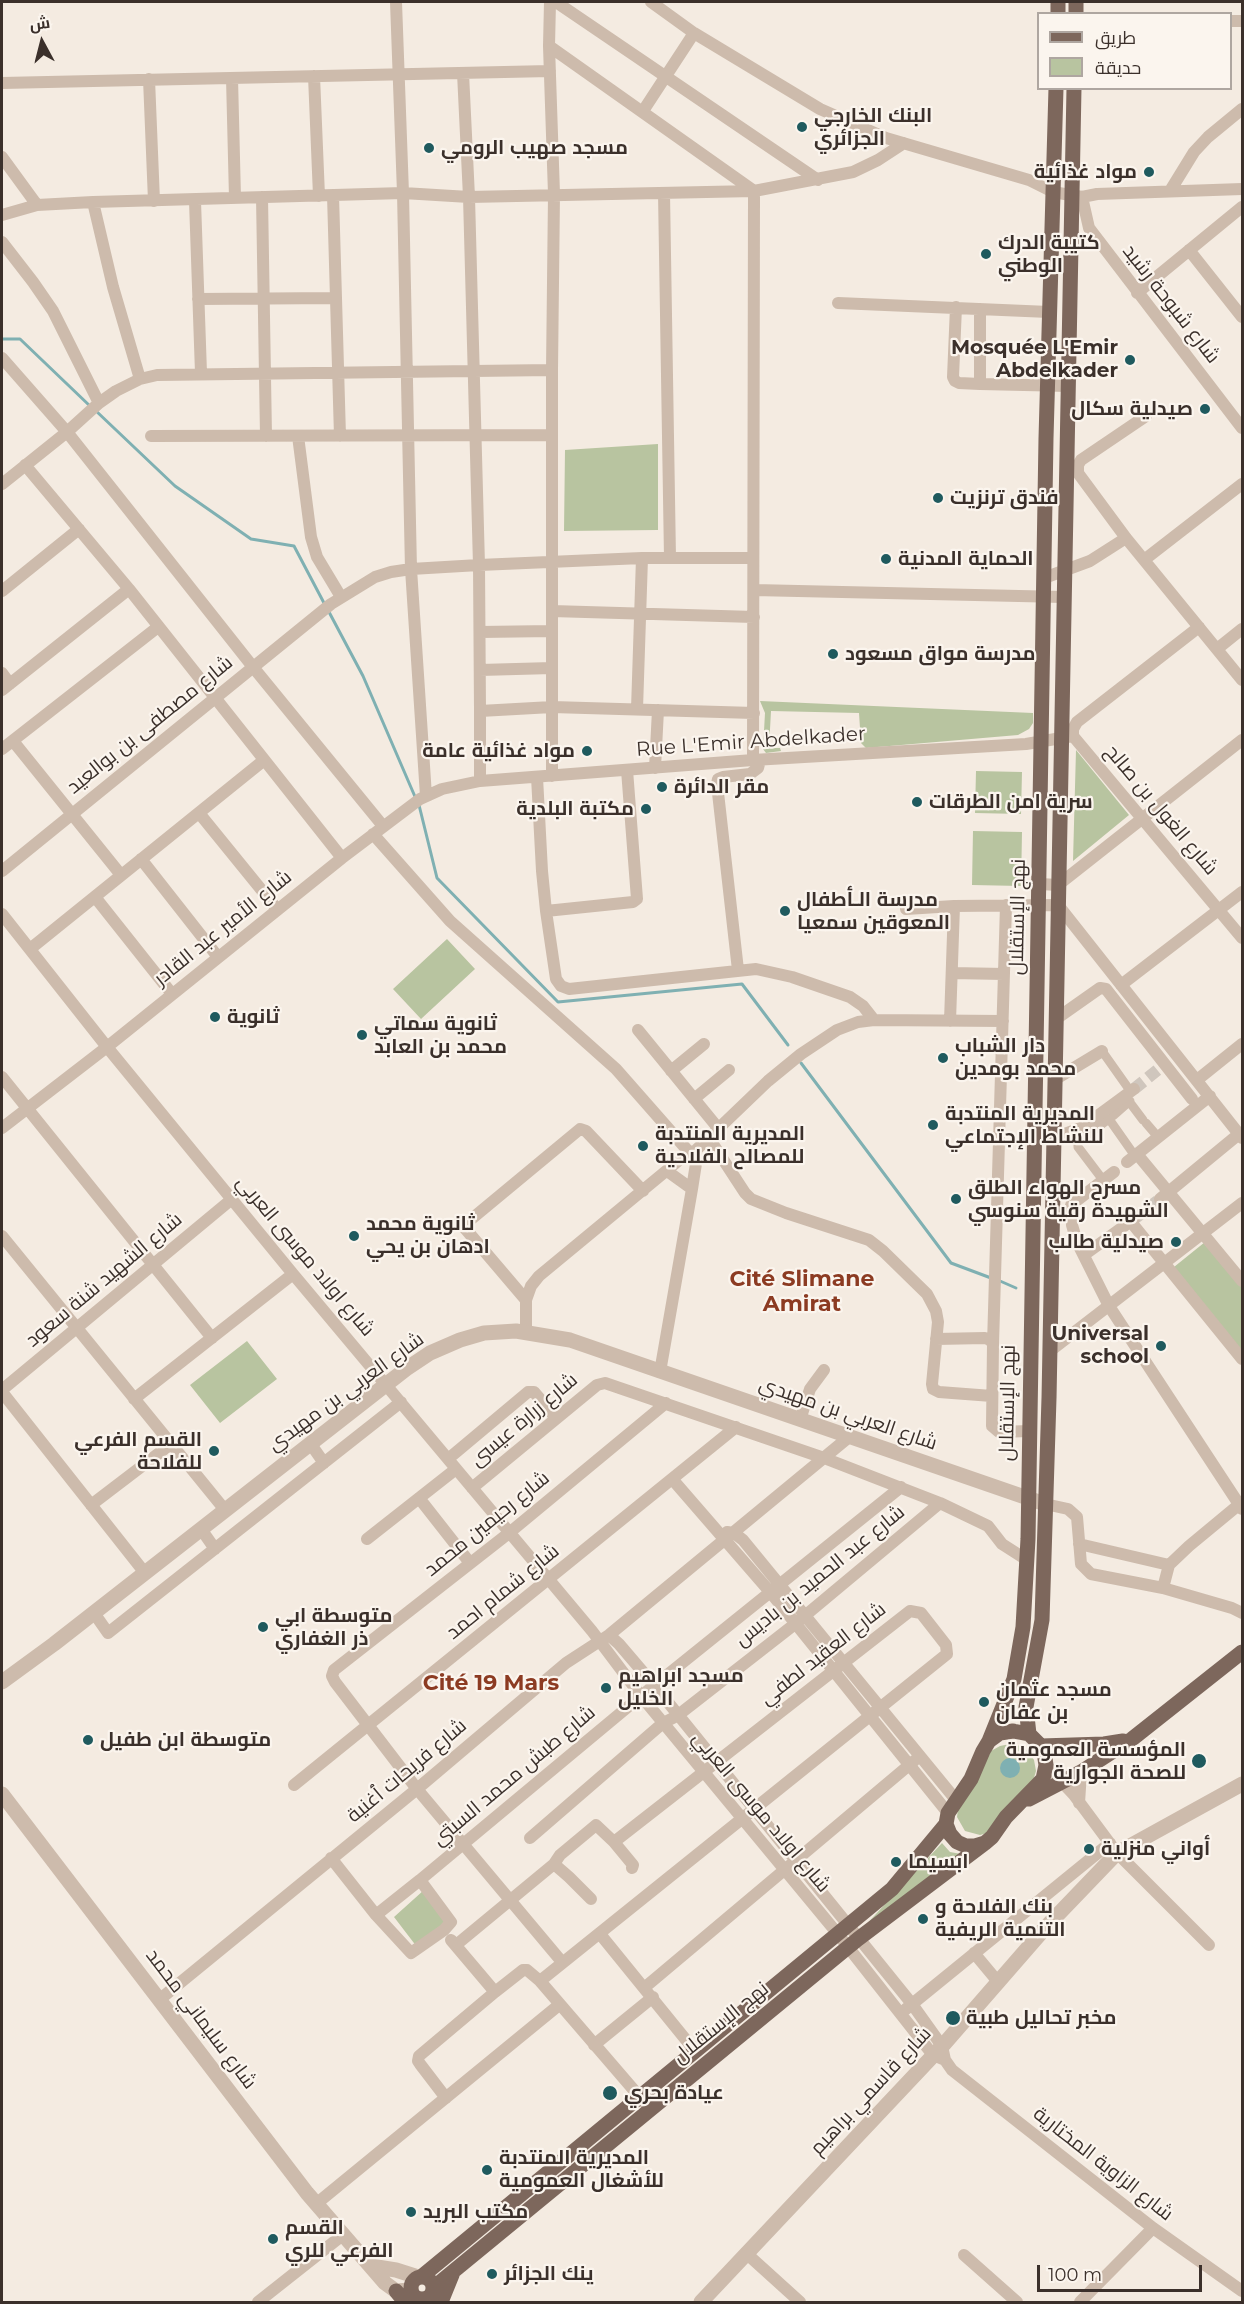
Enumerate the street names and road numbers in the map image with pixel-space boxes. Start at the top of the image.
street label: شارع شبوحة رشيد [1117,240,1225,368]
street label: شارع مصطفى بن بوالعيد [62,651,238,799]
street label: Rue L'Emir Abdelkader [635,722,867,762]
street label: شارع الغول بن صالح [1100,740,1222,880]
street label: نهج الإستقلال [1005,859,1031,975]
street label: شارع الأمير عبد القادر [149,865,297,991]
street label: شارع اولاد موسى العربي [231,1171,379,1341]
street label: شارع الشهيد شنة سعود [21,1208,187,1352]
street label: شارع العربي بن مهيدي [263,1327,429,1457]
street label: نهج الإستقلال [995,1345,1021,1461]
street label: شارع زرارة عيسى [465,1368,583,1472]
street label: شارع العربي بن مهيدي [756,1372,940,1456]
street label: شارع رحيمين محمد [420,1466,554,1582]
street label: شارع عبد الحميد بن باديس [730,1500,910,1652]
street label: شارع شمام احمد [442,1539,564,1645]
street label: شارع العقيد لطفي [755,1597,891,1711]
street label: شارع طبش محمد السبتي [428,1701,600,1851]
street label: شارع فريحات ٱغنية [342,1714,472,1828]
street label: شارع اولاد موسى العربي [687,1727,835,1897]
street label: شارع سليماني محمد [140,1944,262,2094]
street label: نهج الإستقلال [668,1977,774,2069]
street label: شارع قاسمي براهيم [805,2022,937,2160]
street label: شارع الزاوية المختارية [1028,2102,1178,2226]

